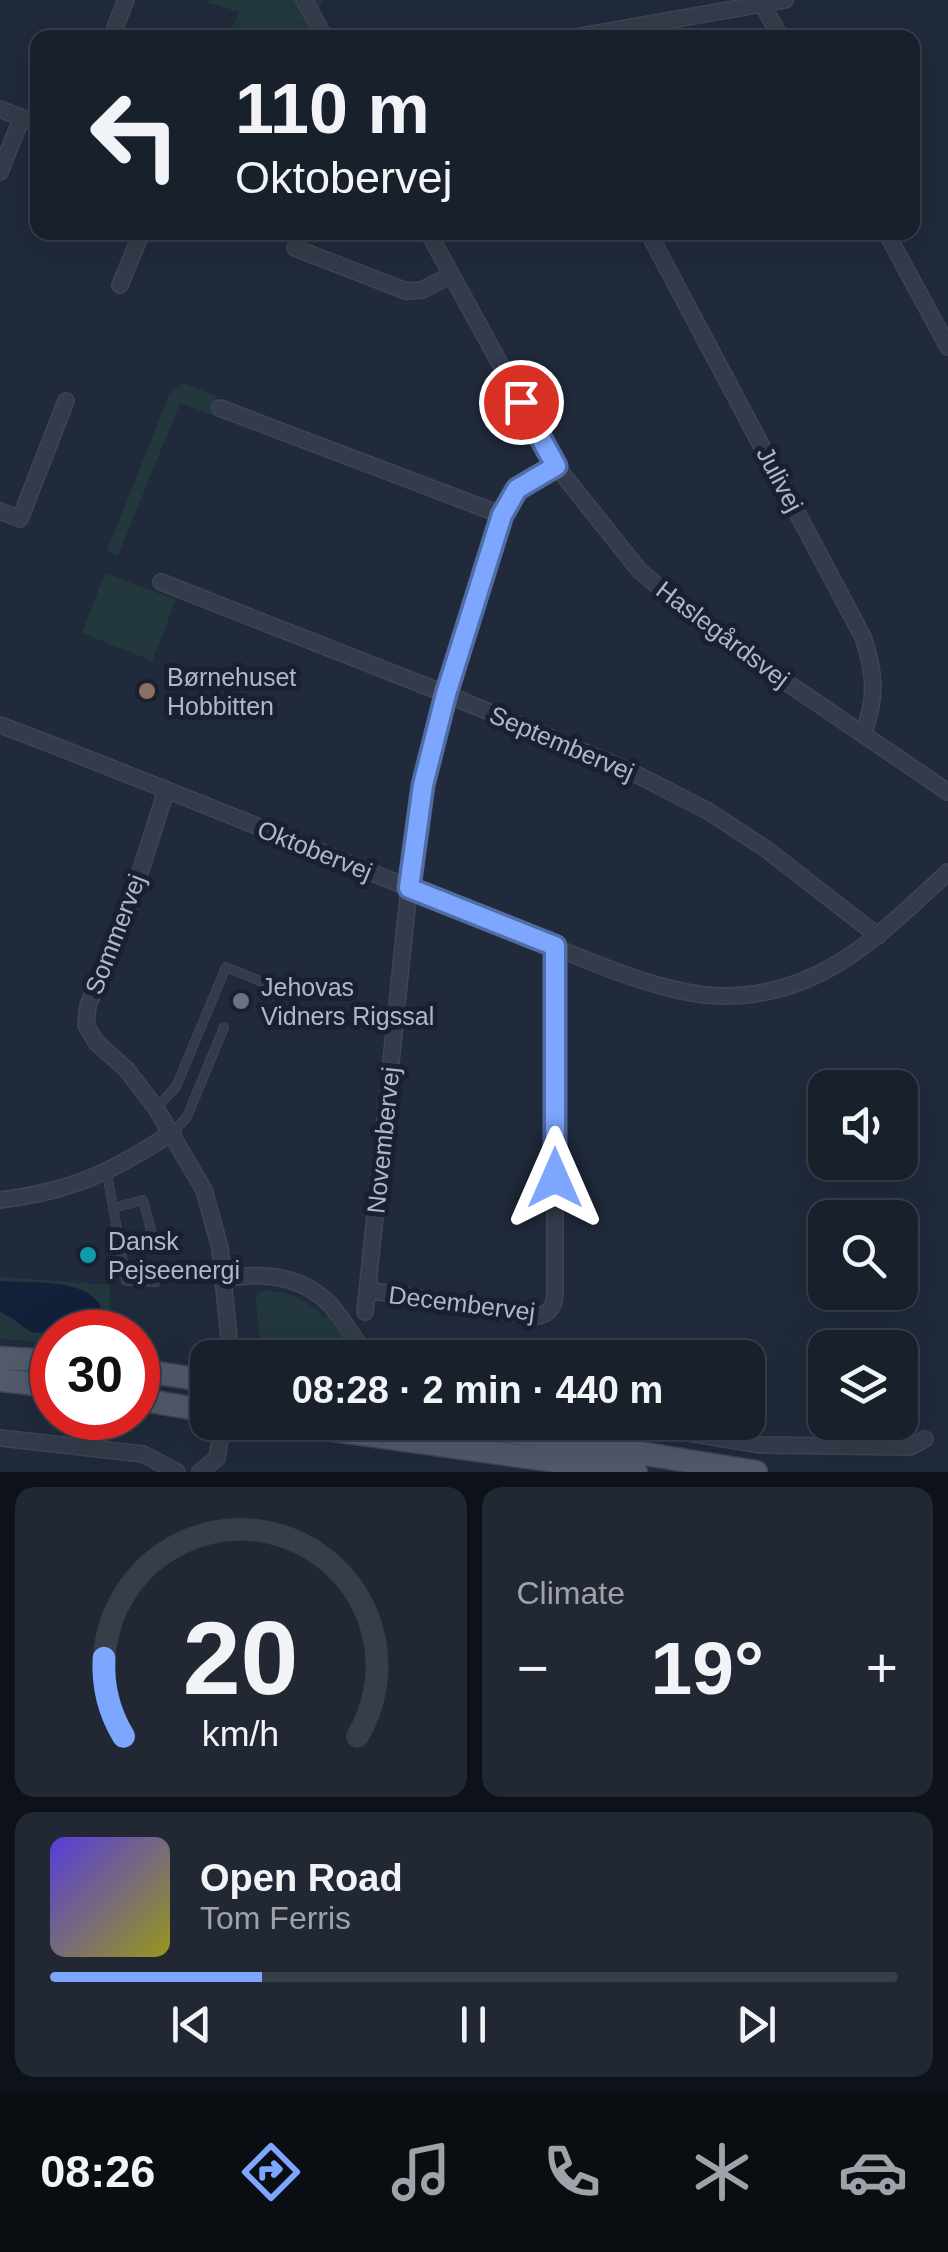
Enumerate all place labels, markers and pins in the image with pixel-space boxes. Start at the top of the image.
pin [479,360,564,445]
place label: Børnehuset Hobbitten [167,663,296,720]
marker: Børnehuset Hobbitten [136,680,158,702]
place label: Jehovas Vidners Rigssal [261,973,434,1030]
marker: Jehovas Vidners Rigssal [230,990,252,1012]
place label: Dansk Pejseenergi [108,1227,240,1284]
marker: Dansk Pejseenergi [77,1244,99,1266]

